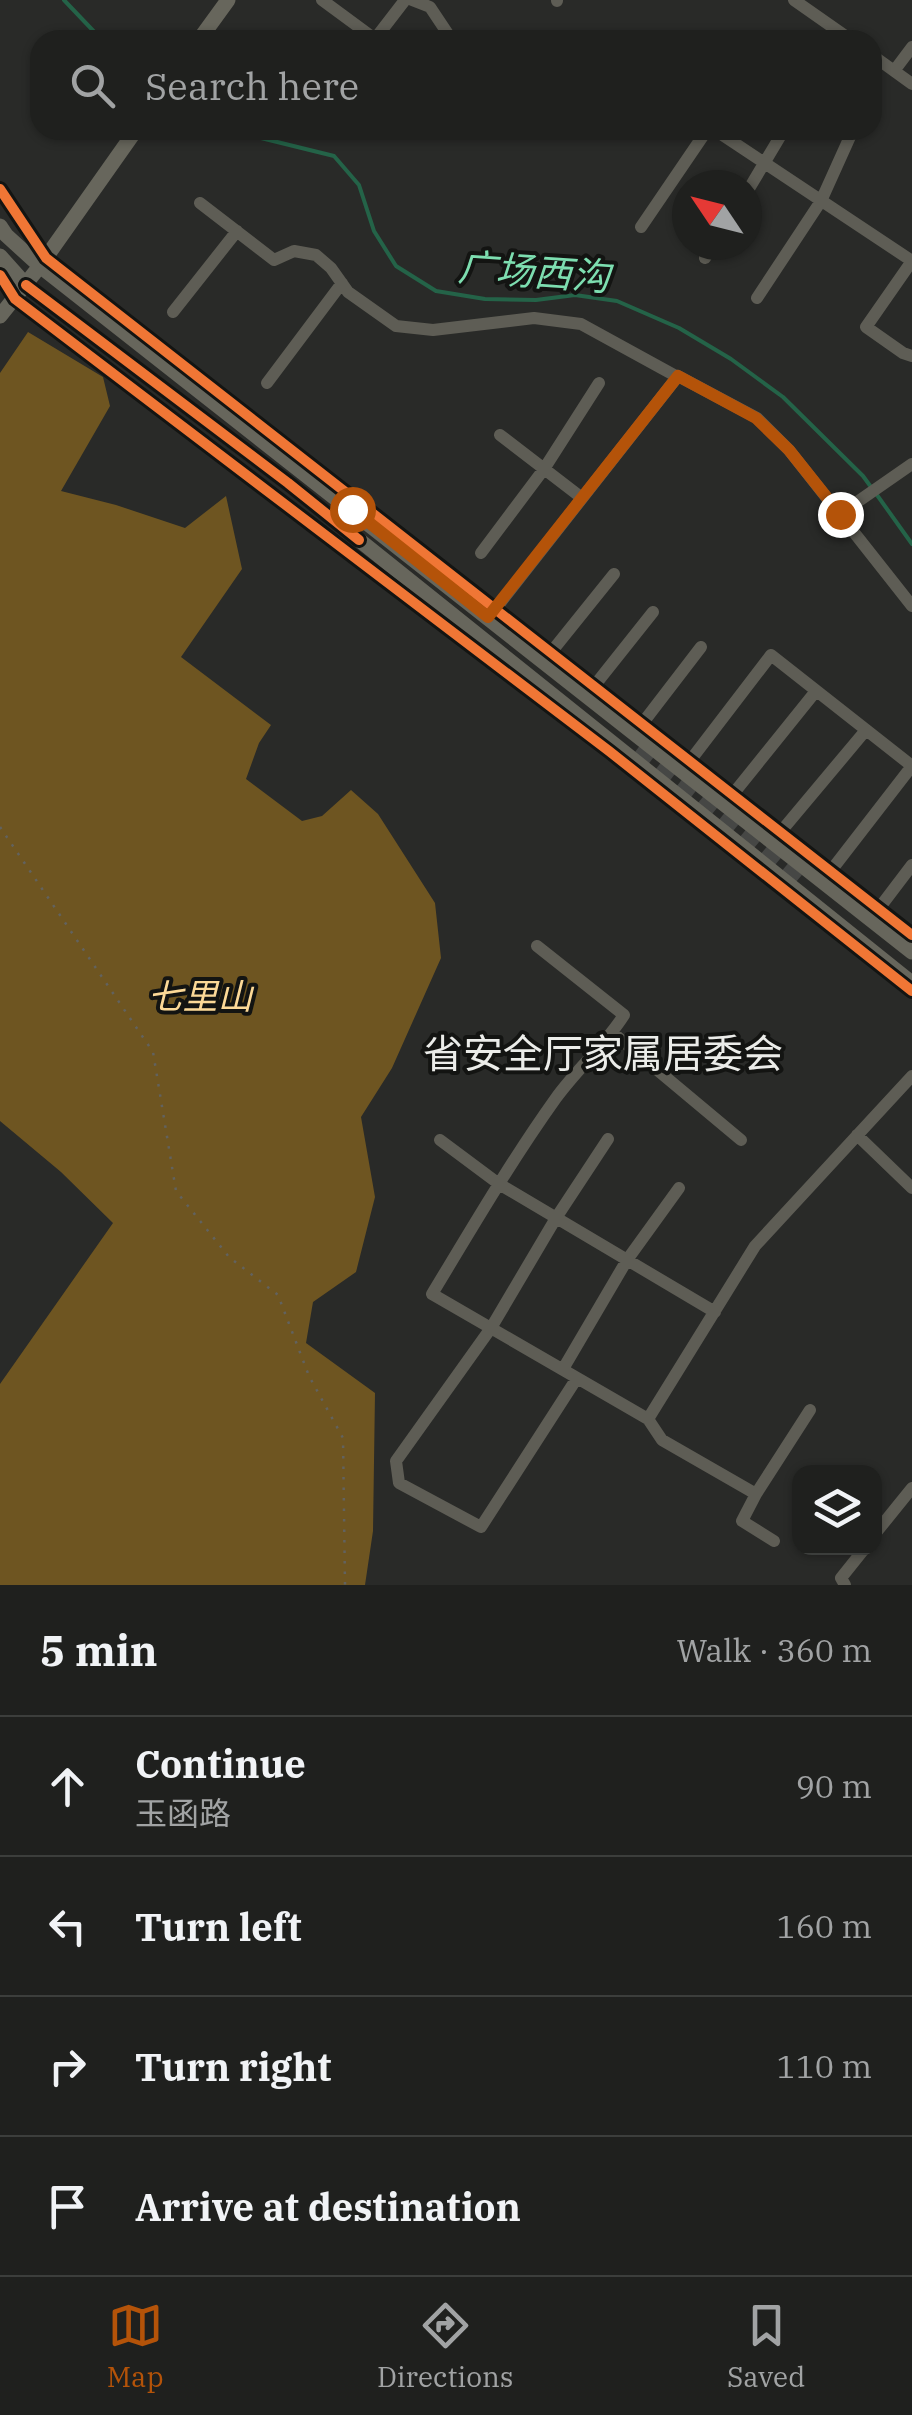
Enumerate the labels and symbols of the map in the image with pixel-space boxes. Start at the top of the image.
north arrow [672,170,762,260]
water label: 广场西沟 [456,241,616,301]
route start [330,487,376,533]
route end [818,492,864,538]
park label: 七里山 [147,973,254,1019]
district label: 省安全厅家属居委会 [423,1027,783,1079]

